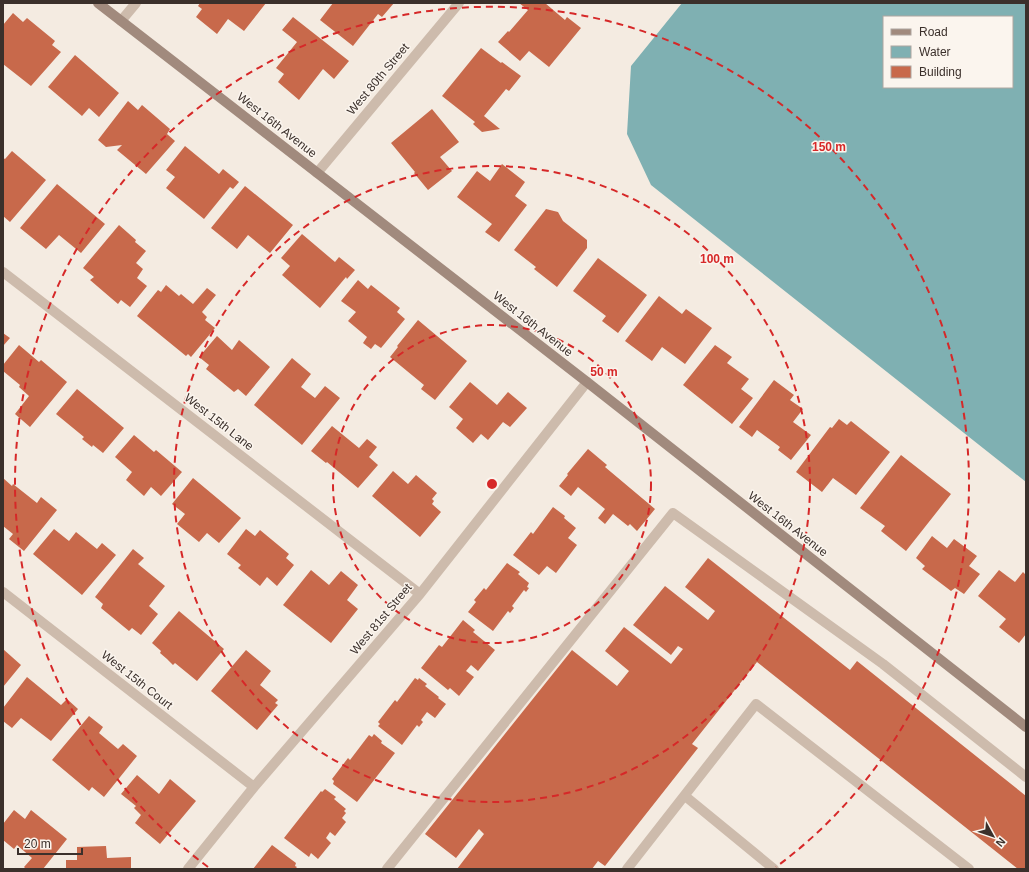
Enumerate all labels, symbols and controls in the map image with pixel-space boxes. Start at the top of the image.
legend [883,16,1013,88]
text: Road [919,25,948,39]
street label: West 80th Street [344,40,412,118]
text: Water [919,45,951,59]
text: Building [919,65,962,79]
street label: West 16th Avenue [234,90,320,161]
text: 150 m [812,140,846,154]
text: 100 m [700,252,734,266]
street label: West 16th Avenue [490,289,576,360]
text: 50 m [590,365,618,379]
street label: West 15th Lane [182,391,257,454]
centre of rings [485,477,499,491]
street label: West 16th Avenue [745,489,831,560]
street label: West 81st Street [347,580,415,657]
street label: West 15th Court [99,648,176,713]
north arrow [973,816,1013,856]
scale bar [18,830,82,856]
text: N [993,836,1008,849]
text: 20 m [24,837,51,851]

